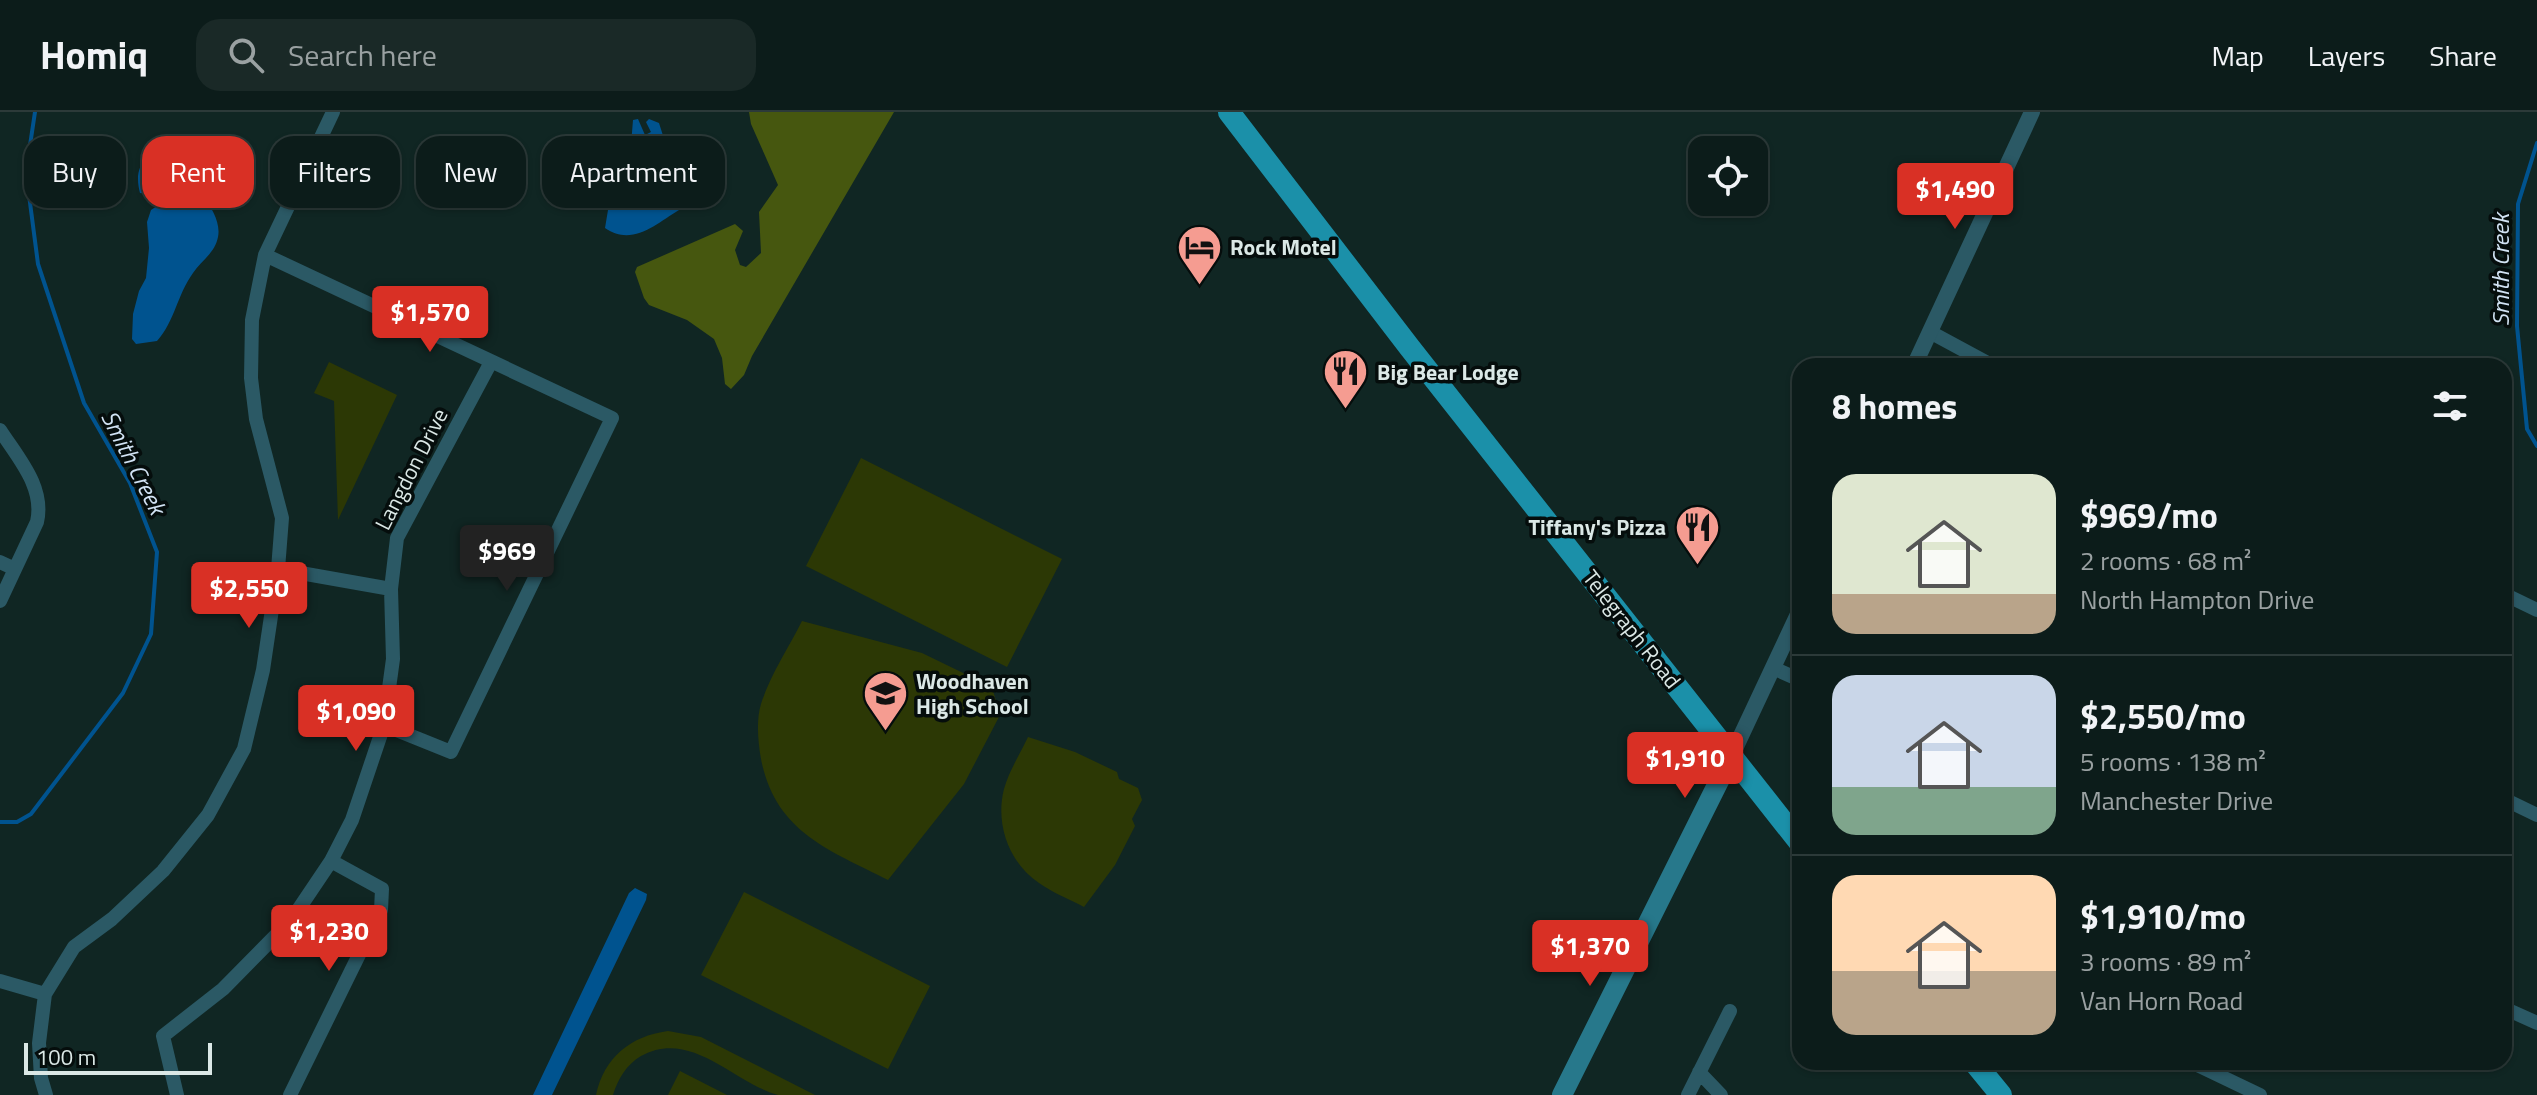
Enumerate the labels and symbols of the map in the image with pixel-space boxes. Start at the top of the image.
pin: $1,490 [1890,163,2020,231]
water label: Smith Creek [2482,210,2518,326]
hotel icon: Rock Motel [1175,223,1223,286]
place label: Rock Motel [1230,230,1337,264]
pin: $1,570 [365,286,495,354]
restaurant icon: Big Bear Lodge [1322,348,1370,411]
place label: Big Bear Lodge [1377,355,1519,389]
street label: Langdon Drive [366,402,456,536]
water label: Smith Creek [92,404,177,523]
restaurant icon: Tiffany's Pizza [1673,503,1721,566]
place label: Tiffany's Pizza [1528,510,1666,544]
pin: $969 [460,525,554,593]
pin: $2,550 [184,562,314,630]
street label: Telegraph Road [1575,562,1689,696]
place label: Woodhaven High School [916,664,1029,723]
school or university icon: Woodhaven High School [861,670,909,733]
pin: $1,090 [291,685,421,753]
pin: $1,910 [1620,732,1750,800]
pin: $1,230 [264,905,394,973]
pin: $1,370 [1525,920,1655,988]
scale bar [24,1039,212,1075]

